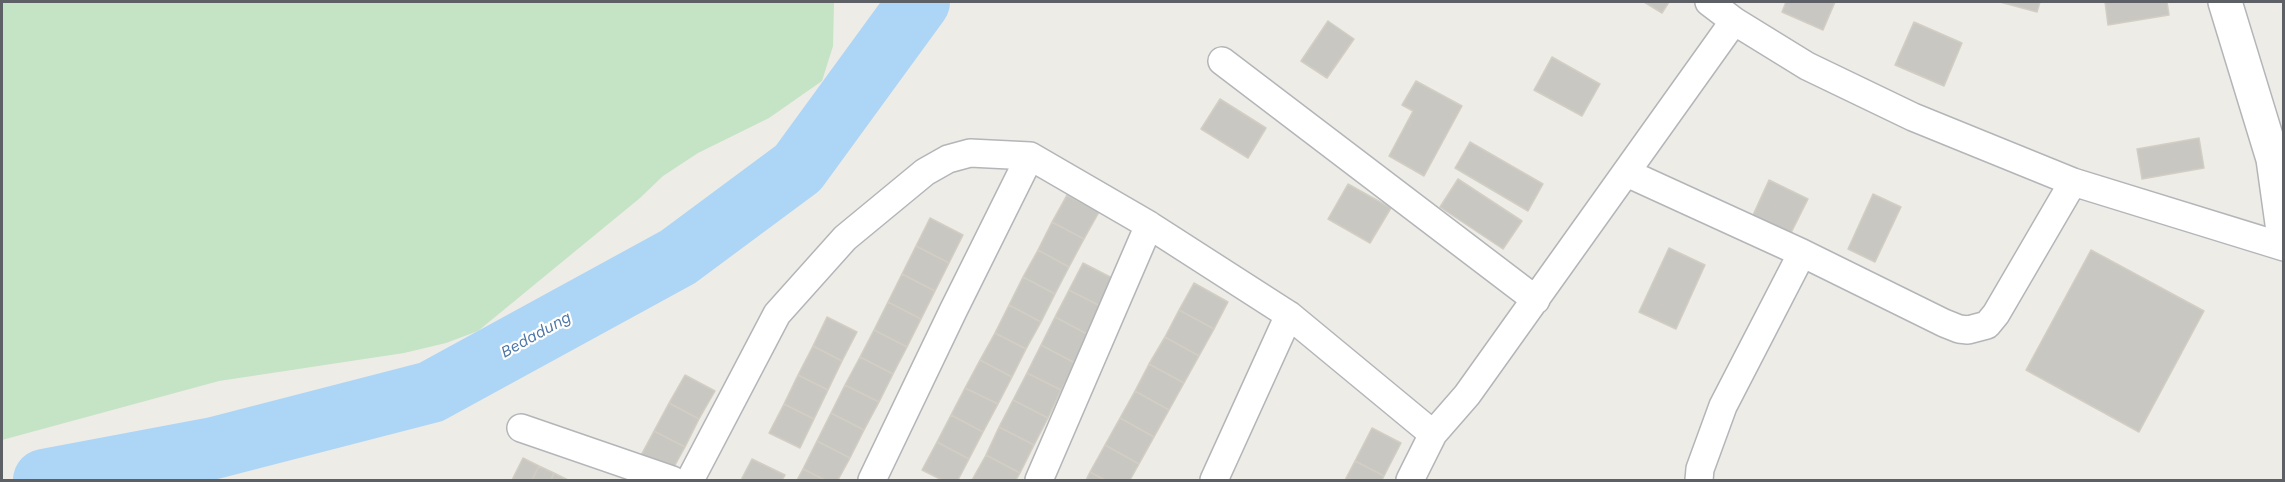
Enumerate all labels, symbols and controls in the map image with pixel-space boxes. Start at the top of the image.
water label: Bedadung [497,308,575,362]

